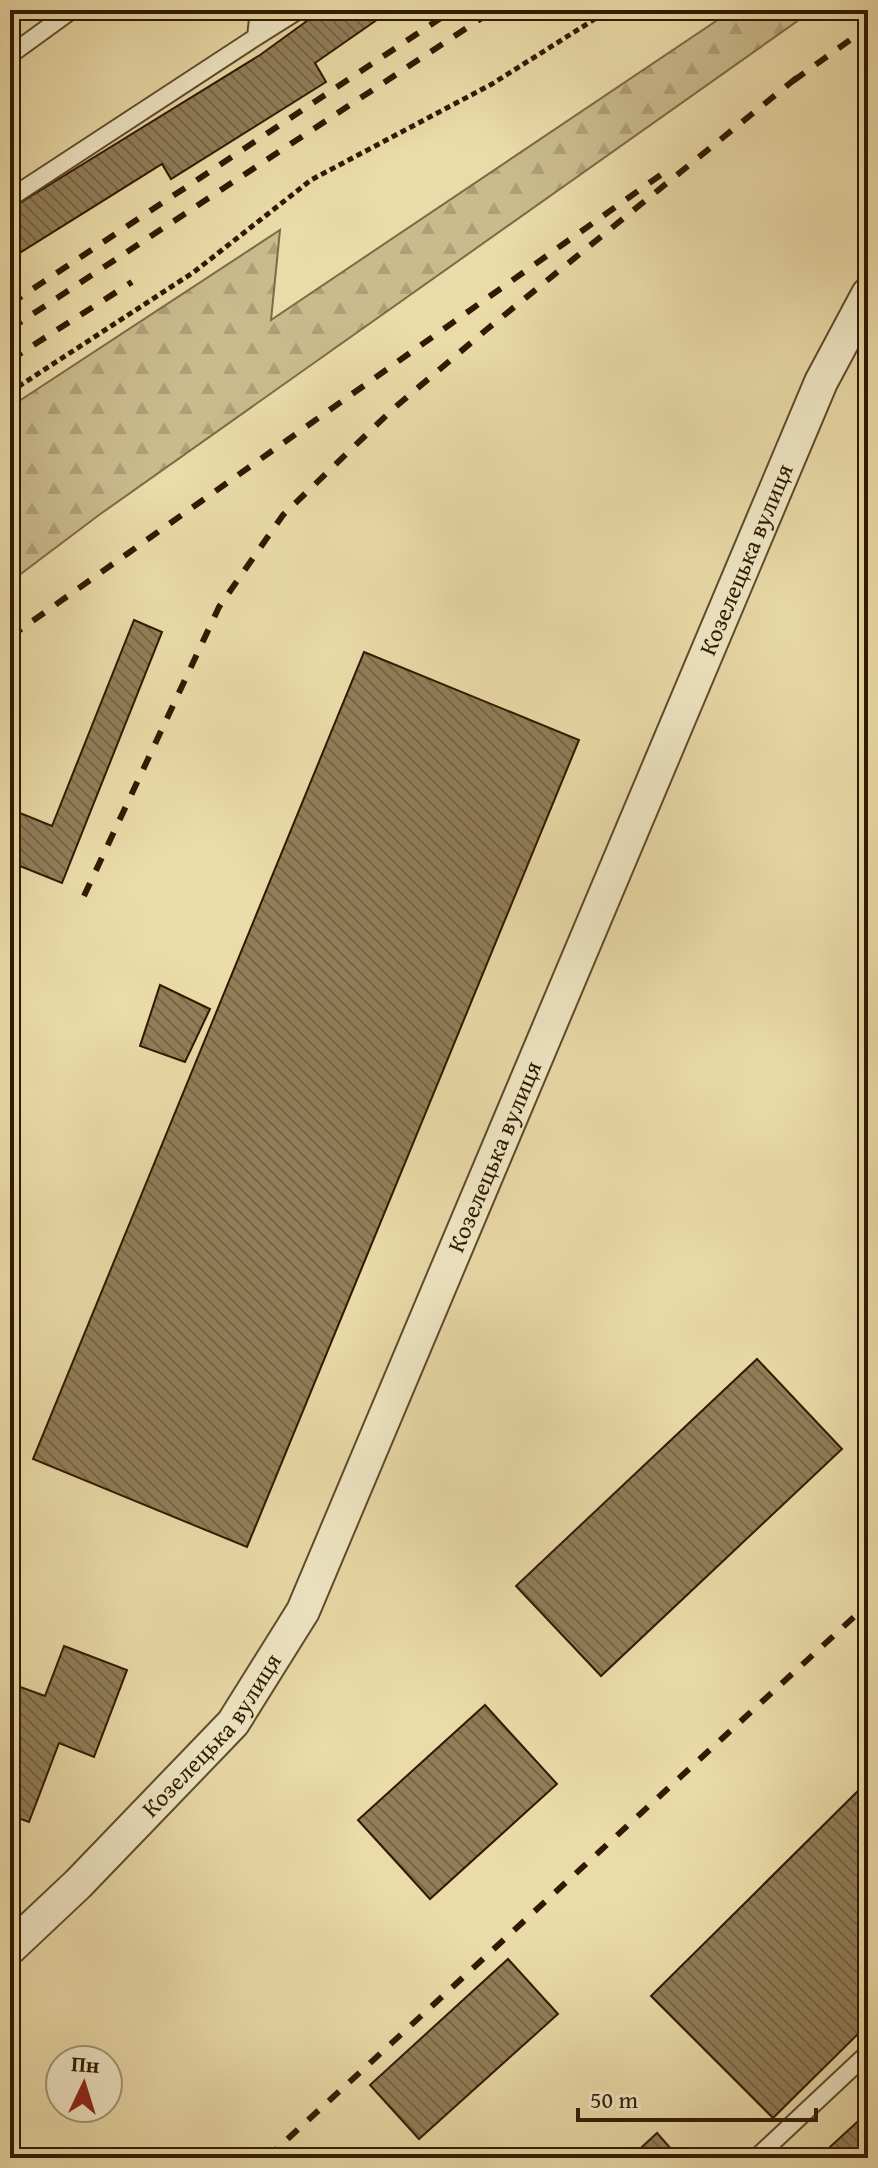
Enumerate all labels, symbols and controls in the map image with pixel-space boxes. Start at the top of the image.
street label: Козелецька вулиця [690,458,802,660]
street label: Козелецька вулиця [438,1055,550,1258]
street label: Козелецька вулиця [133,1646,290,1825]
north arrow [44,2044,124,2124]
text: Пн [70,2047,101,2081]
scale bar [578,2072,816,2122]
text: 50 m [590,2082,638,2117]

